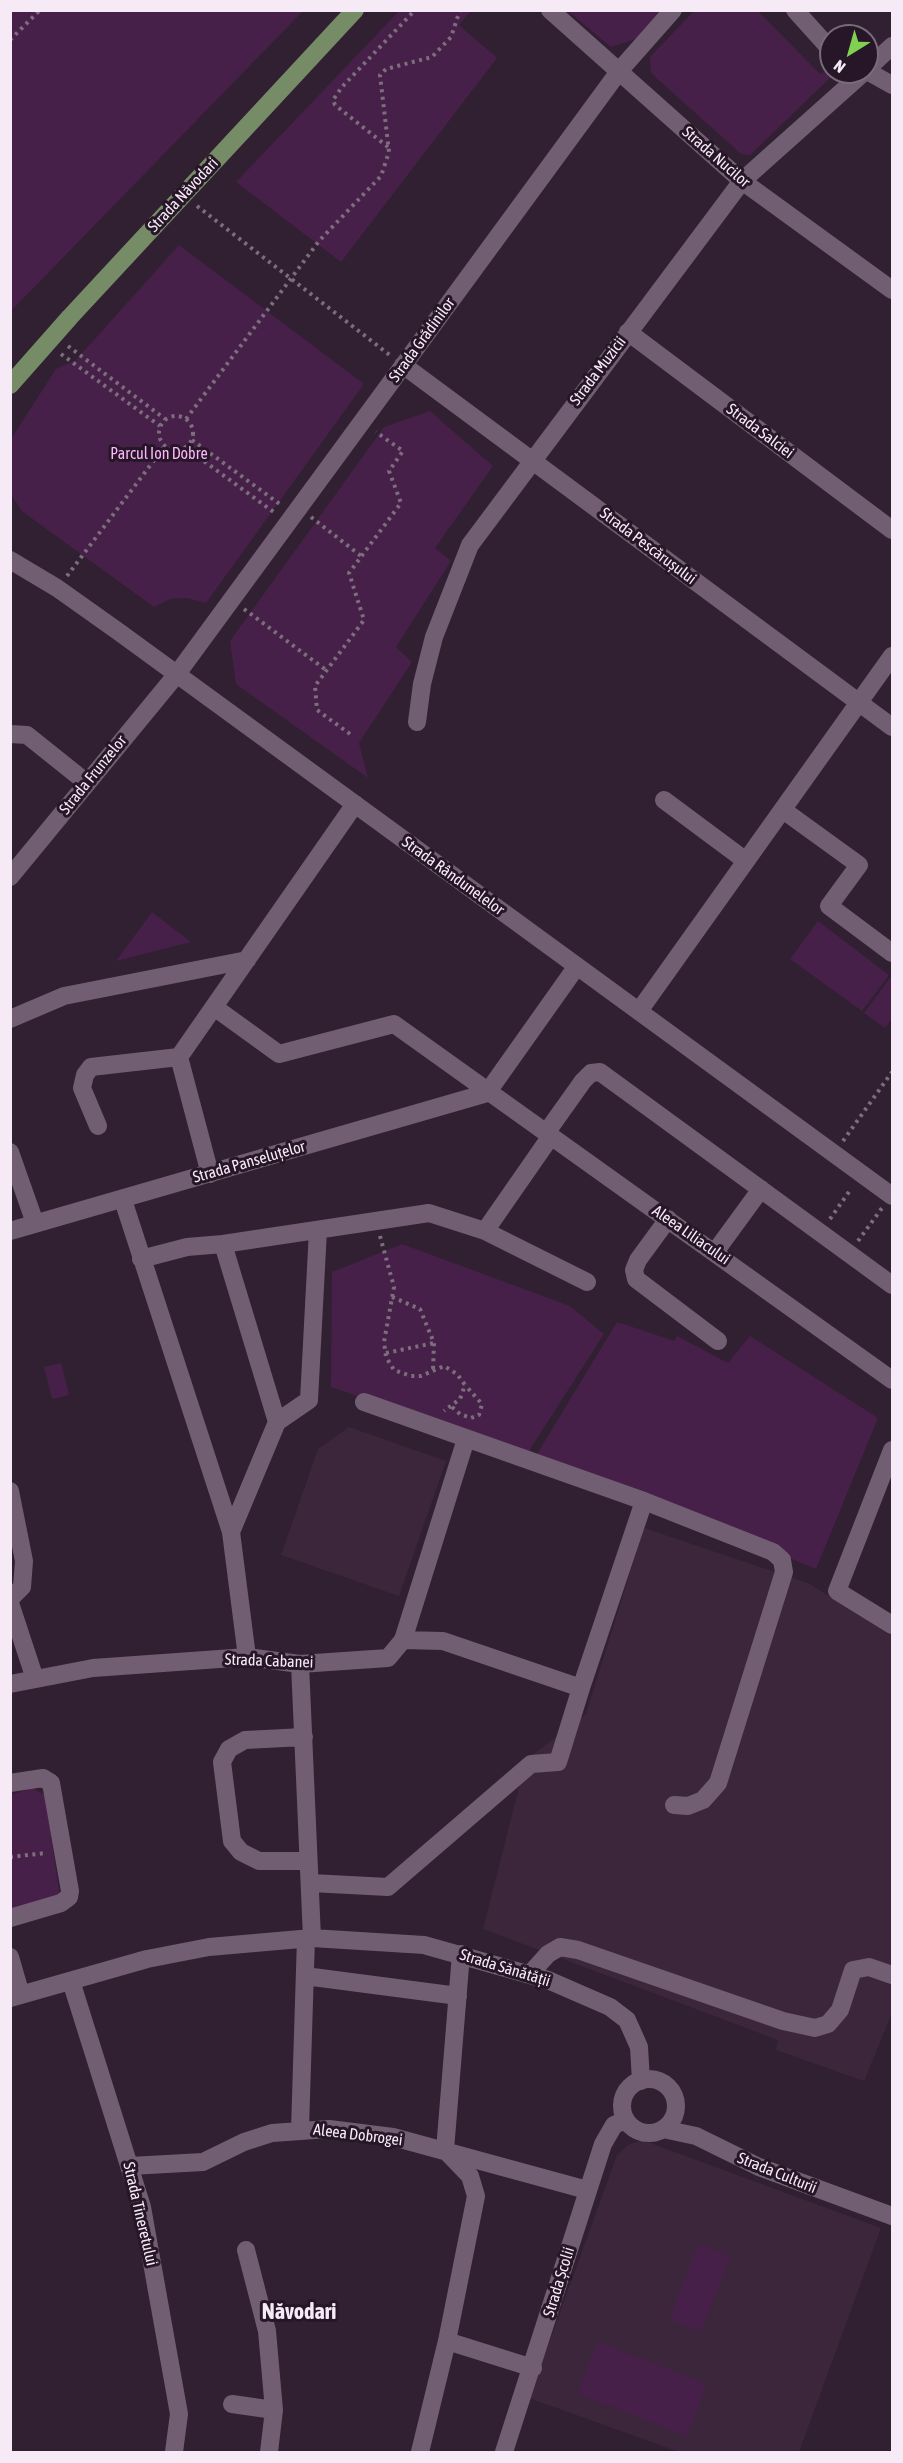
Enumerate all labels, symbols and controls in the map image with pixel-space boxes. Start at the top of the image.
north arrow [819,24,879,84]
text: N [830,57,849,77]
street label: Strada Nucilor [678,122,754,192]
street label: Strada Năvodari [144,154,222,236]
street label: Strada Grădinilor [385,294,459,386]
street label: Strada Muzicii [566,333,630,409]
street label: Strada Salciei [723,400,797,462]
park label: Parcul Ion Dobre [110,444,208,464]
street label: Strada Pescărușului [596,503,700,589]
street label: Strada Frunzelor [55,732,131,818]
street label: Strada Rândunelelor [398,833,508,919]
street label: Strada Panseluțelor [191,1137,307,1187]
street label: Aleea Liliacului [648,1201,734,1269]
street label: Strada Cabanei [224,1650,314,1672]
street label: Strada Sănătății [457,1945,553,1991]
street label: Aleea Dobrogei [312,2120,404,2150]
street label: Strada Culturii [734,2148,820,2198]
street label: Strada Tineretului [119,2160,161,2268]
street label: Strada Școlii [539,2245,579,2319]
district label: Năvodari [262,2299,336,2325]

